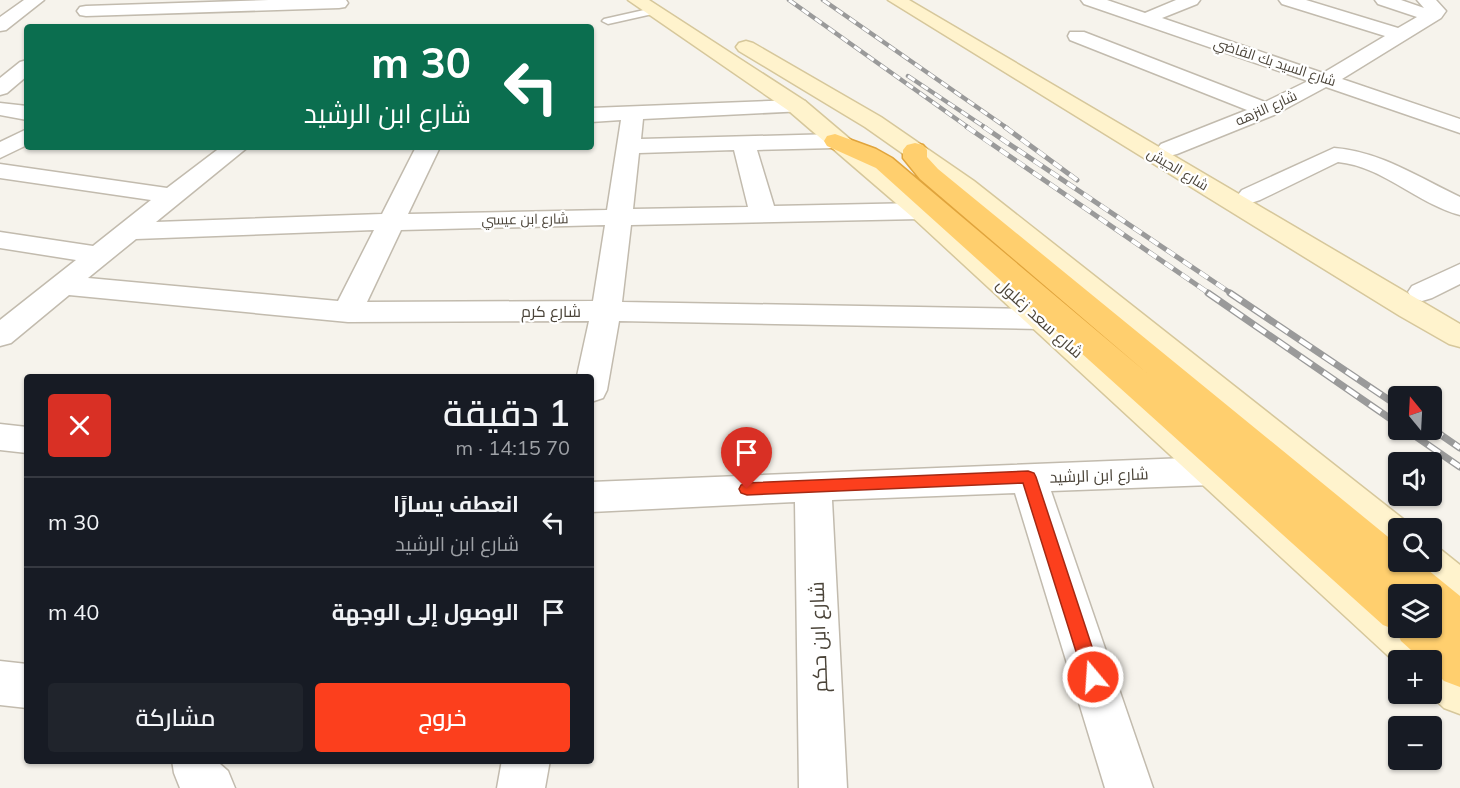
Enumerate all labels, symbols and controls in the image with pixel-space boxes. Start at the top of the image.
street label: شارع السيد بك القاضي [1211,34,1338,92]
text: 30 m [371,36,471,89]
icon: left [492,48,570,126]
street label: شارع النزهه [1232,86,1300,130]
text: شارع ابن الرشيد [304,96,471,130]
street label: شارع الجيش [1144,144,1212,194]
street label: شارع ابن عيسي [481,209,569,231]
street label: شارع سعد زغلول [991,274,1087,364]
street label: شارع كرم [521,301,581,323]
north arrow [1388,386,1442,440]
map controls [1388,386,1442,770]
text: 1 دقيقة [443,390,570,435]
button: close [48,394,111,457]
pin [721,427,772,489]
text: 70 m · 14:15 [456,435,570,460]
icon: arrive [730,436,763,469]
button: sound [1388,452,1442,506]
street label: شارع ابن الرشيد [1049,463,1149,489]
text: انعطف يسارًا [393,490,519,518]
icon: left [537,506,570,539]
text: 30 m [48,508,99,536]
button: search [1388,518,1442,572]
text: شارع ابن الرشيد [395,531,519,556]
street label: شارع ابن حكم [804,581,834,693]
button: layers [1388,584,1442,638]
icon: arrive [537,596,570,629]
text: 40 m [48,598,99,626]
text: الوصول إلى الوجهة [332,598,519,626]
position arrow [1061,645,1125,709]
button: + [1388,650,1442,704]
button: مشاركة [48,683,303,752]
button: خروج [315,683,570,752]
button: − [1388,716,1442,770]

